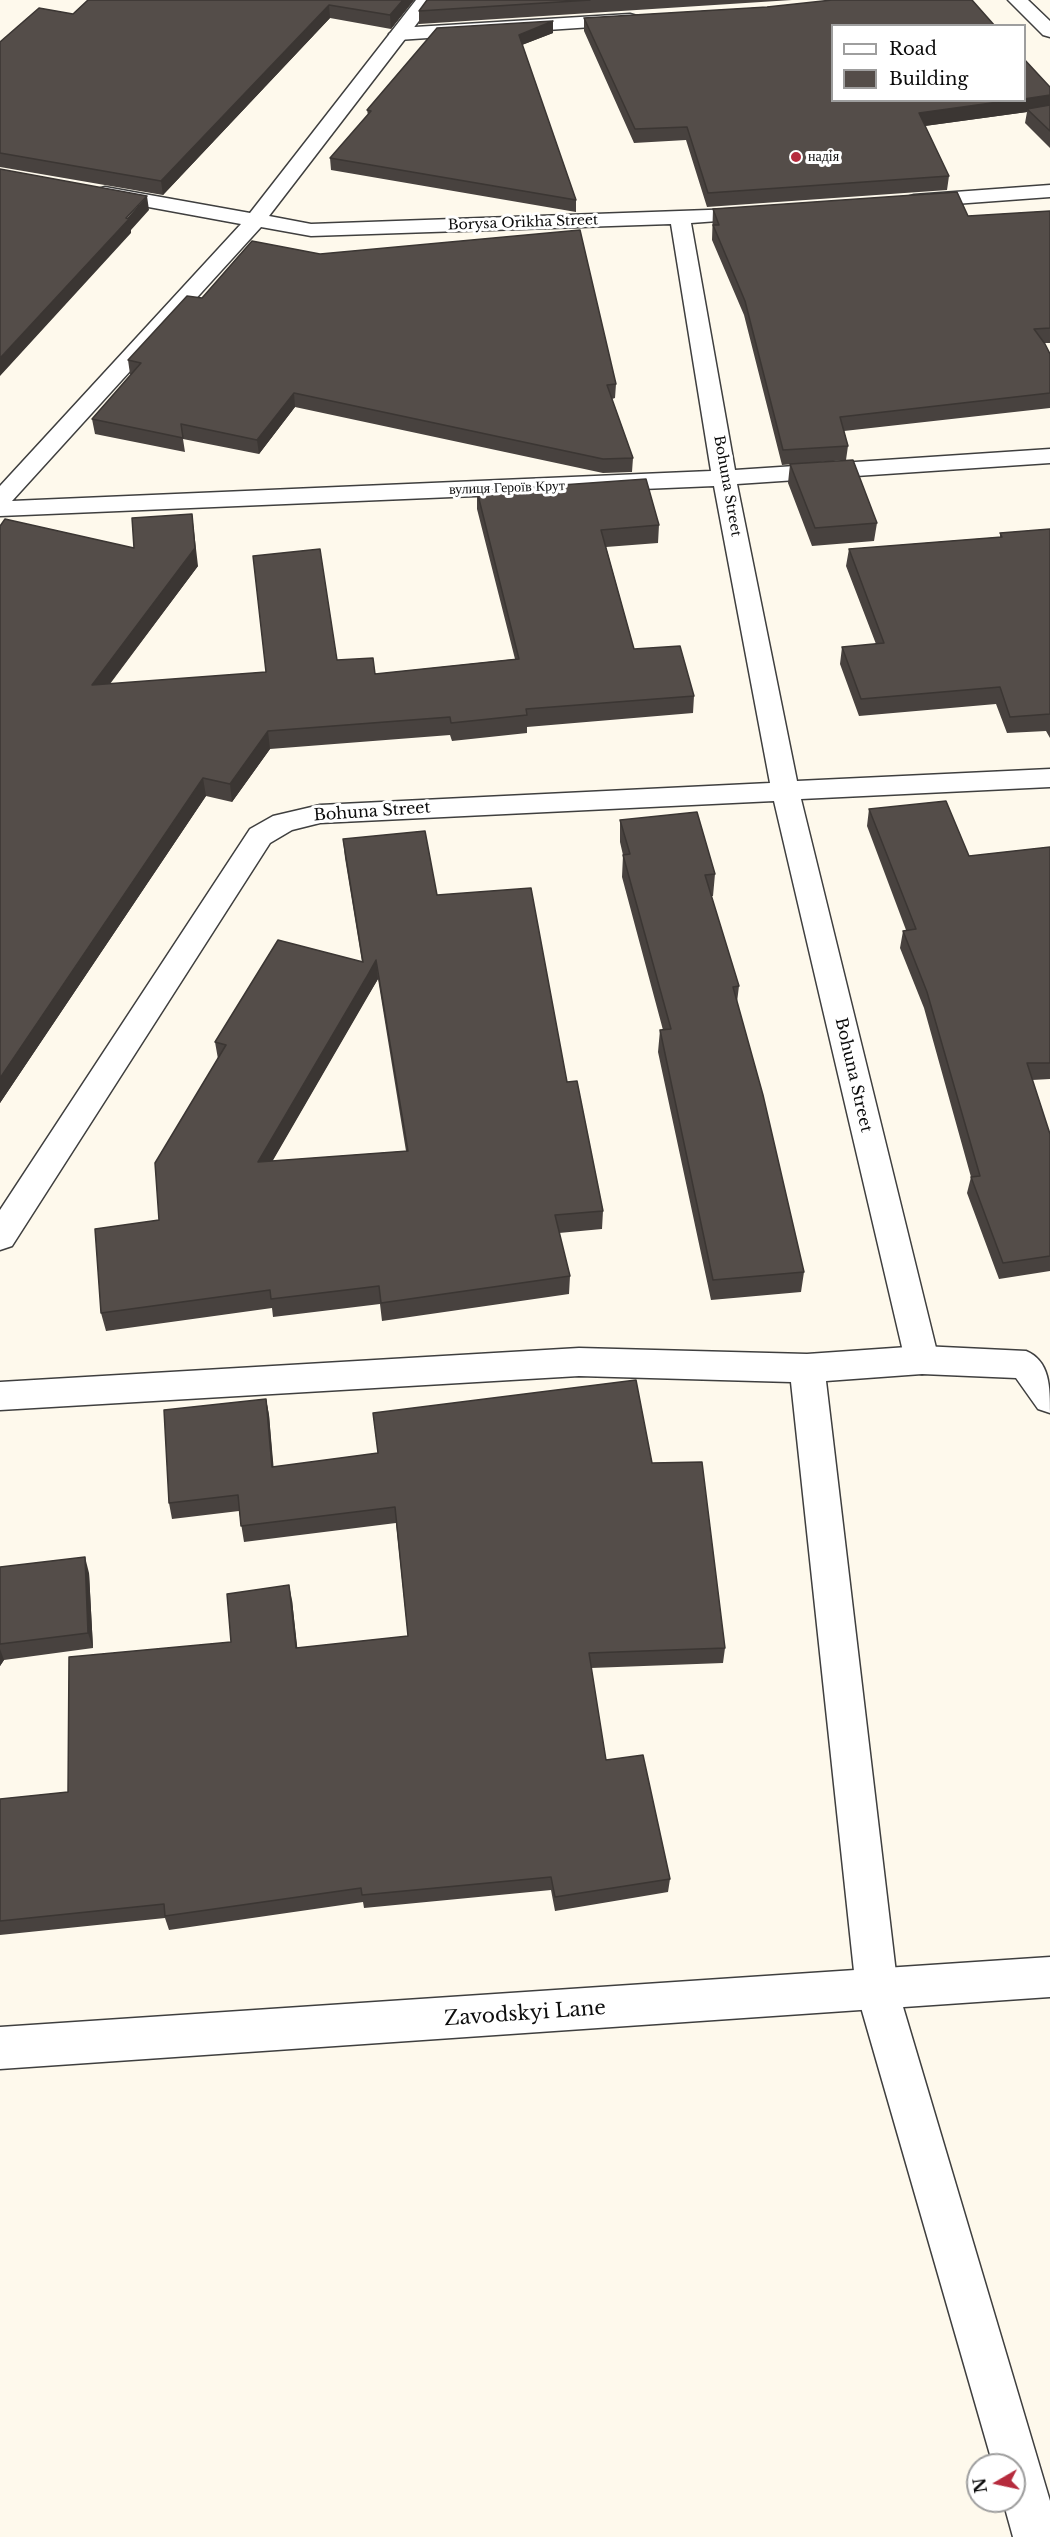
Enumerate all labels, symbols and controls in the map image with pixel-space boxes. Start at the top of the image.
legend [831,24,1026,102]
text: Road [889,38,937,60]
text: Building [889,68,968,90]
place label: надія [808,149,839,165]
marker: надія [789,150,803,164]
street label: Borysa Orikha Street [448,212,598,234]
street label: Bohuna Street [710,434,744,538]
street label: вулиця Героїв Крут [449,478,565,498]
street label: Bohuna Street [313,798,431,826]
street label: Bohuna Street [830,1016,876,1134]
street label: Zavodskyi Lane [443,1996,607,2032]
north arrow [966,2453,1026,2513]
text: N [969,2477,991,2495]

